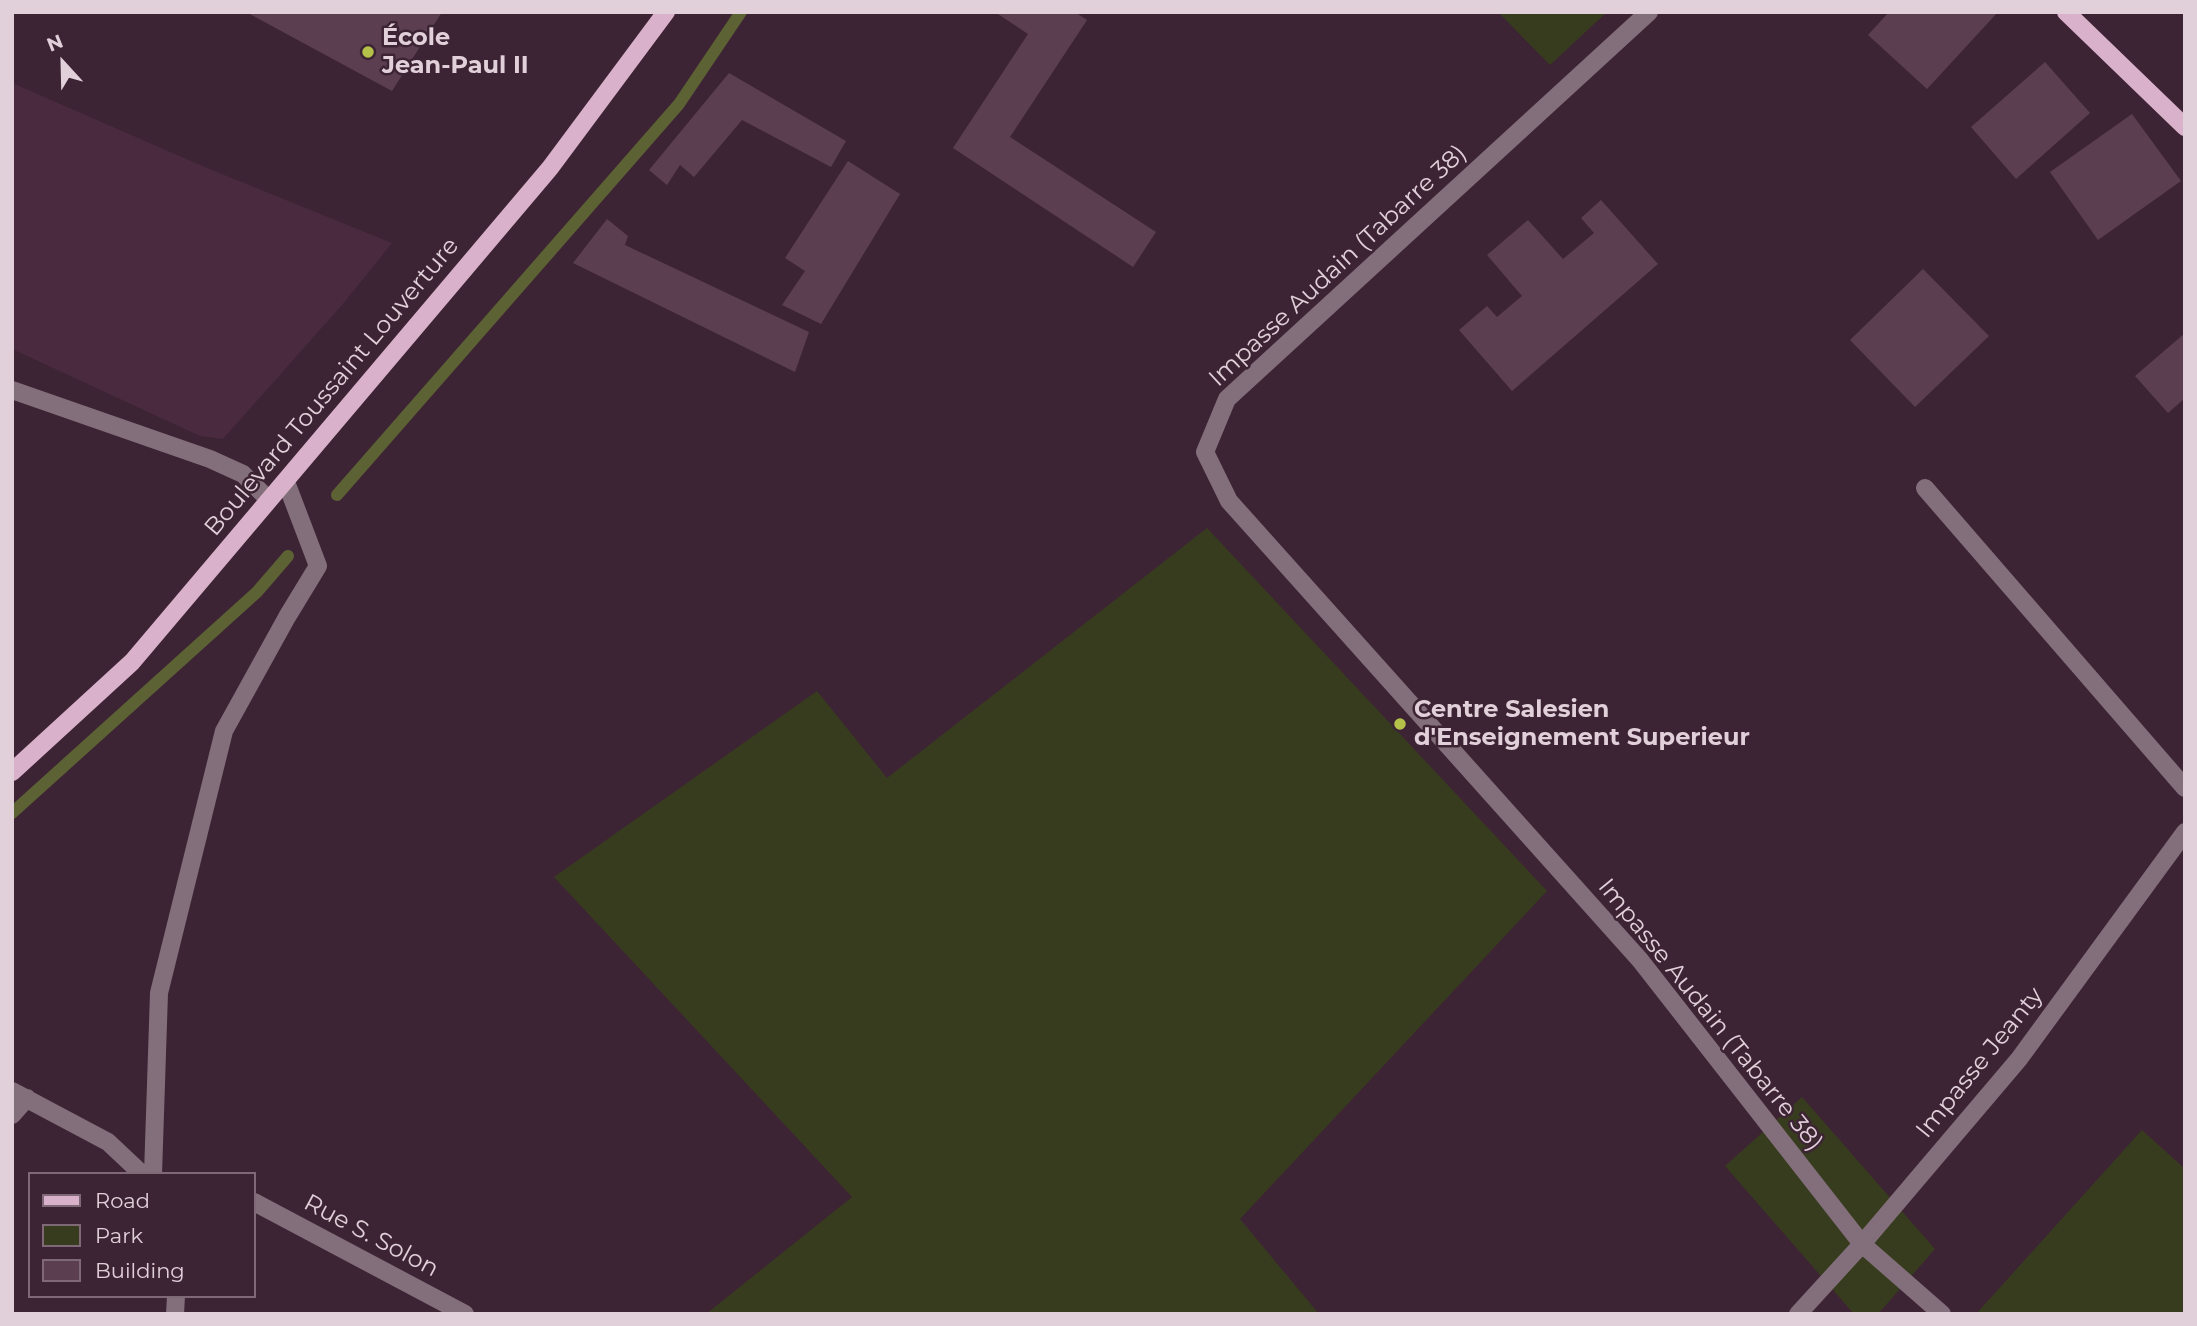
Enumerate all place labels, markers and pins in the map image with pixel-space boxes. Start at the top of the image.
place label: École Jean-Paul II [382,24,529,80]
marker: École Jean-Paul II [360,44,376,60]
place label: Centre Salesien d'Enseignement Superieur [1414,696,1750,752]
marker: Centre Salesien d'Enseignement Superieur [1392,716,1408,732]

